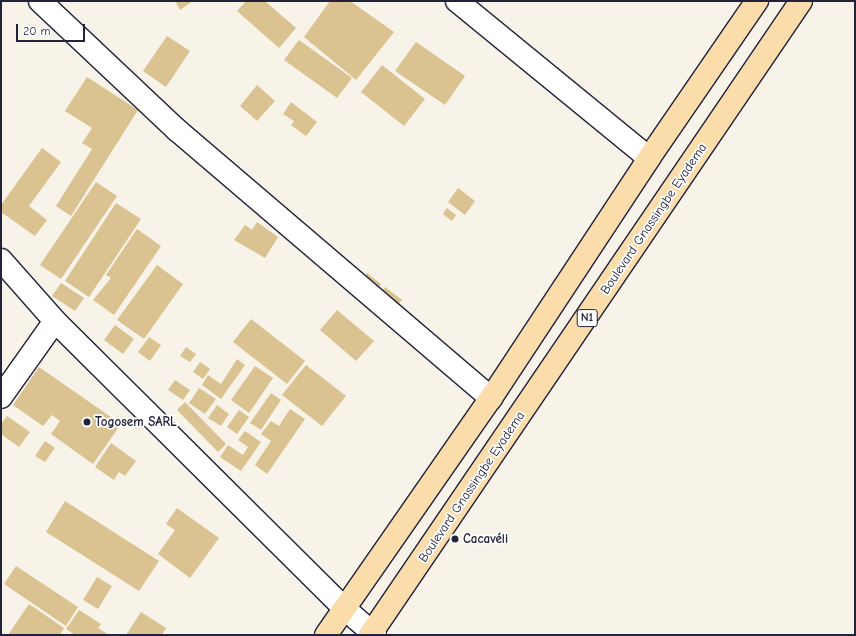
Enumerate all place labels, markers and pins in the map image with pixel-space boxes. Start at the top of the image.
place label: Togosem SARL [95,414,177,430]
marker: Togosem SARL [82,417,92,427]
place label: Cacavéli [463,531,508,547]
marker: Cacavéli [450,534,460,544]

